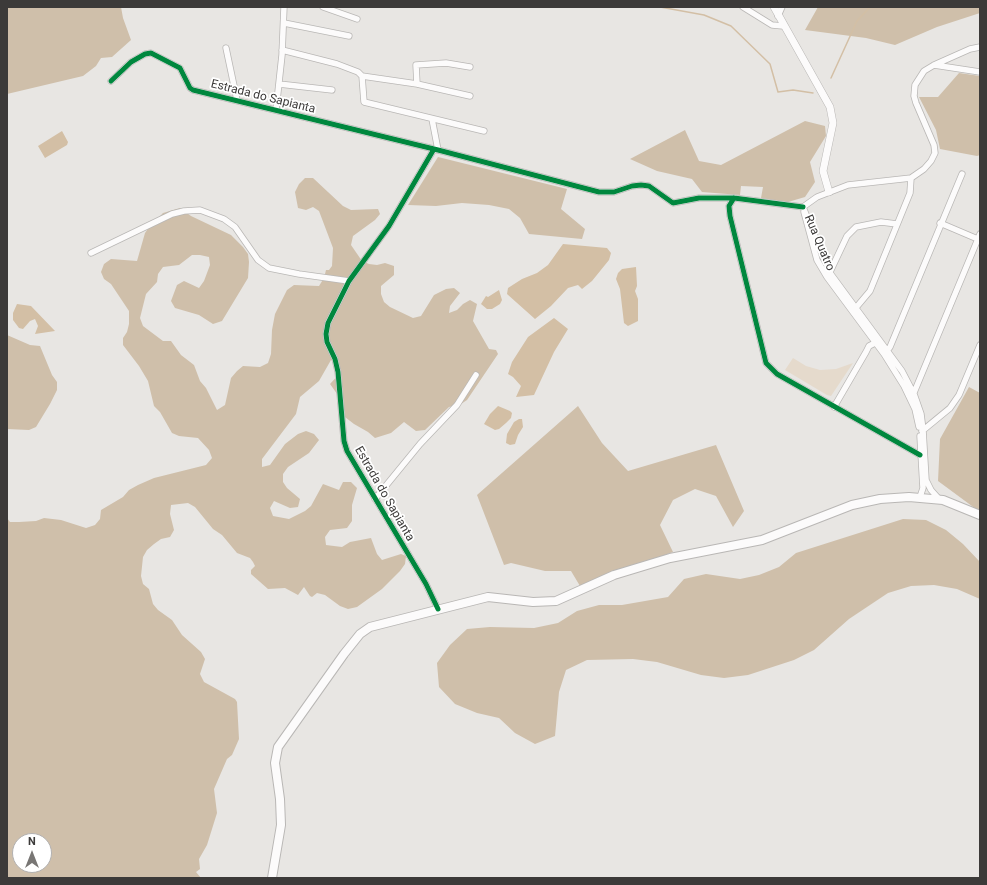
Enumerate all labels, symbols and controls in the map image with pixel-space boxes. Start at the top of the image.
street label: Estrada do Sapianta [209,77,317,117]
street label: Rua Quatro [801,213,837,273]
street label: Estrada do Sapianta [351,444,417,544]
north arrow [12,833,52,873]
text: N [28,835,36,848]

